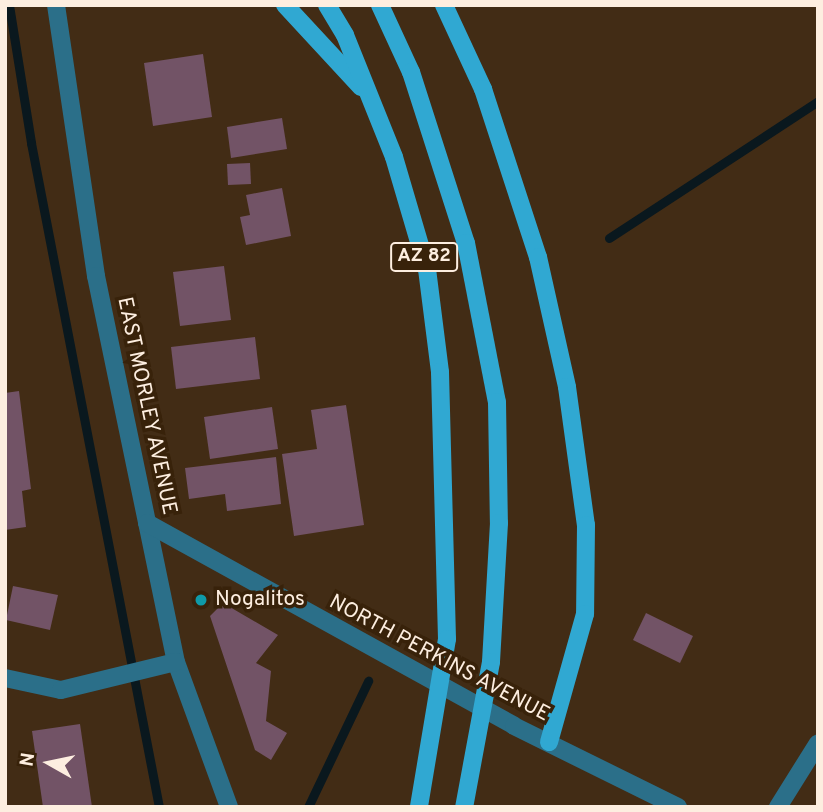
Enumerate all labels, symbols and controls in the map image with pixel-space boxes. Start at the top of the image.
road number: AZ 82 [389,242,459,272]
street label: EAST MORLEY AVENUE [110,294,182,518]
place label: Nogalitos [215,587,305,613]
street label: NORTH PERKINS AVENUE [324,590,554,728]
marker: Nogalitos [193,592,209,608]
north arrow [14,728,84,798]
text: N [15,751,41,768]

